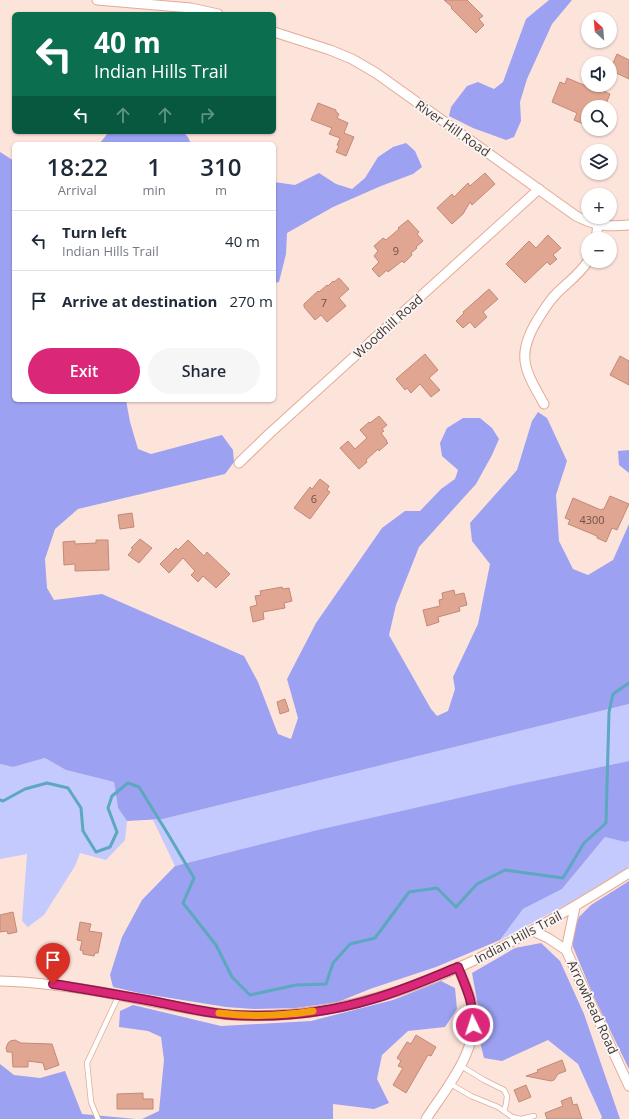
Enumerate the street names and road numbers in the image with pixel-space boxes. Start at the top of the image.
street label: River Hill Road [412,95,494,161]
street label: Woodhill Road [349,290,427,362]
street label: Indian Hills Trail [471,906,565,968]
street label: Arrowhead Road [563,957,623,1057]

